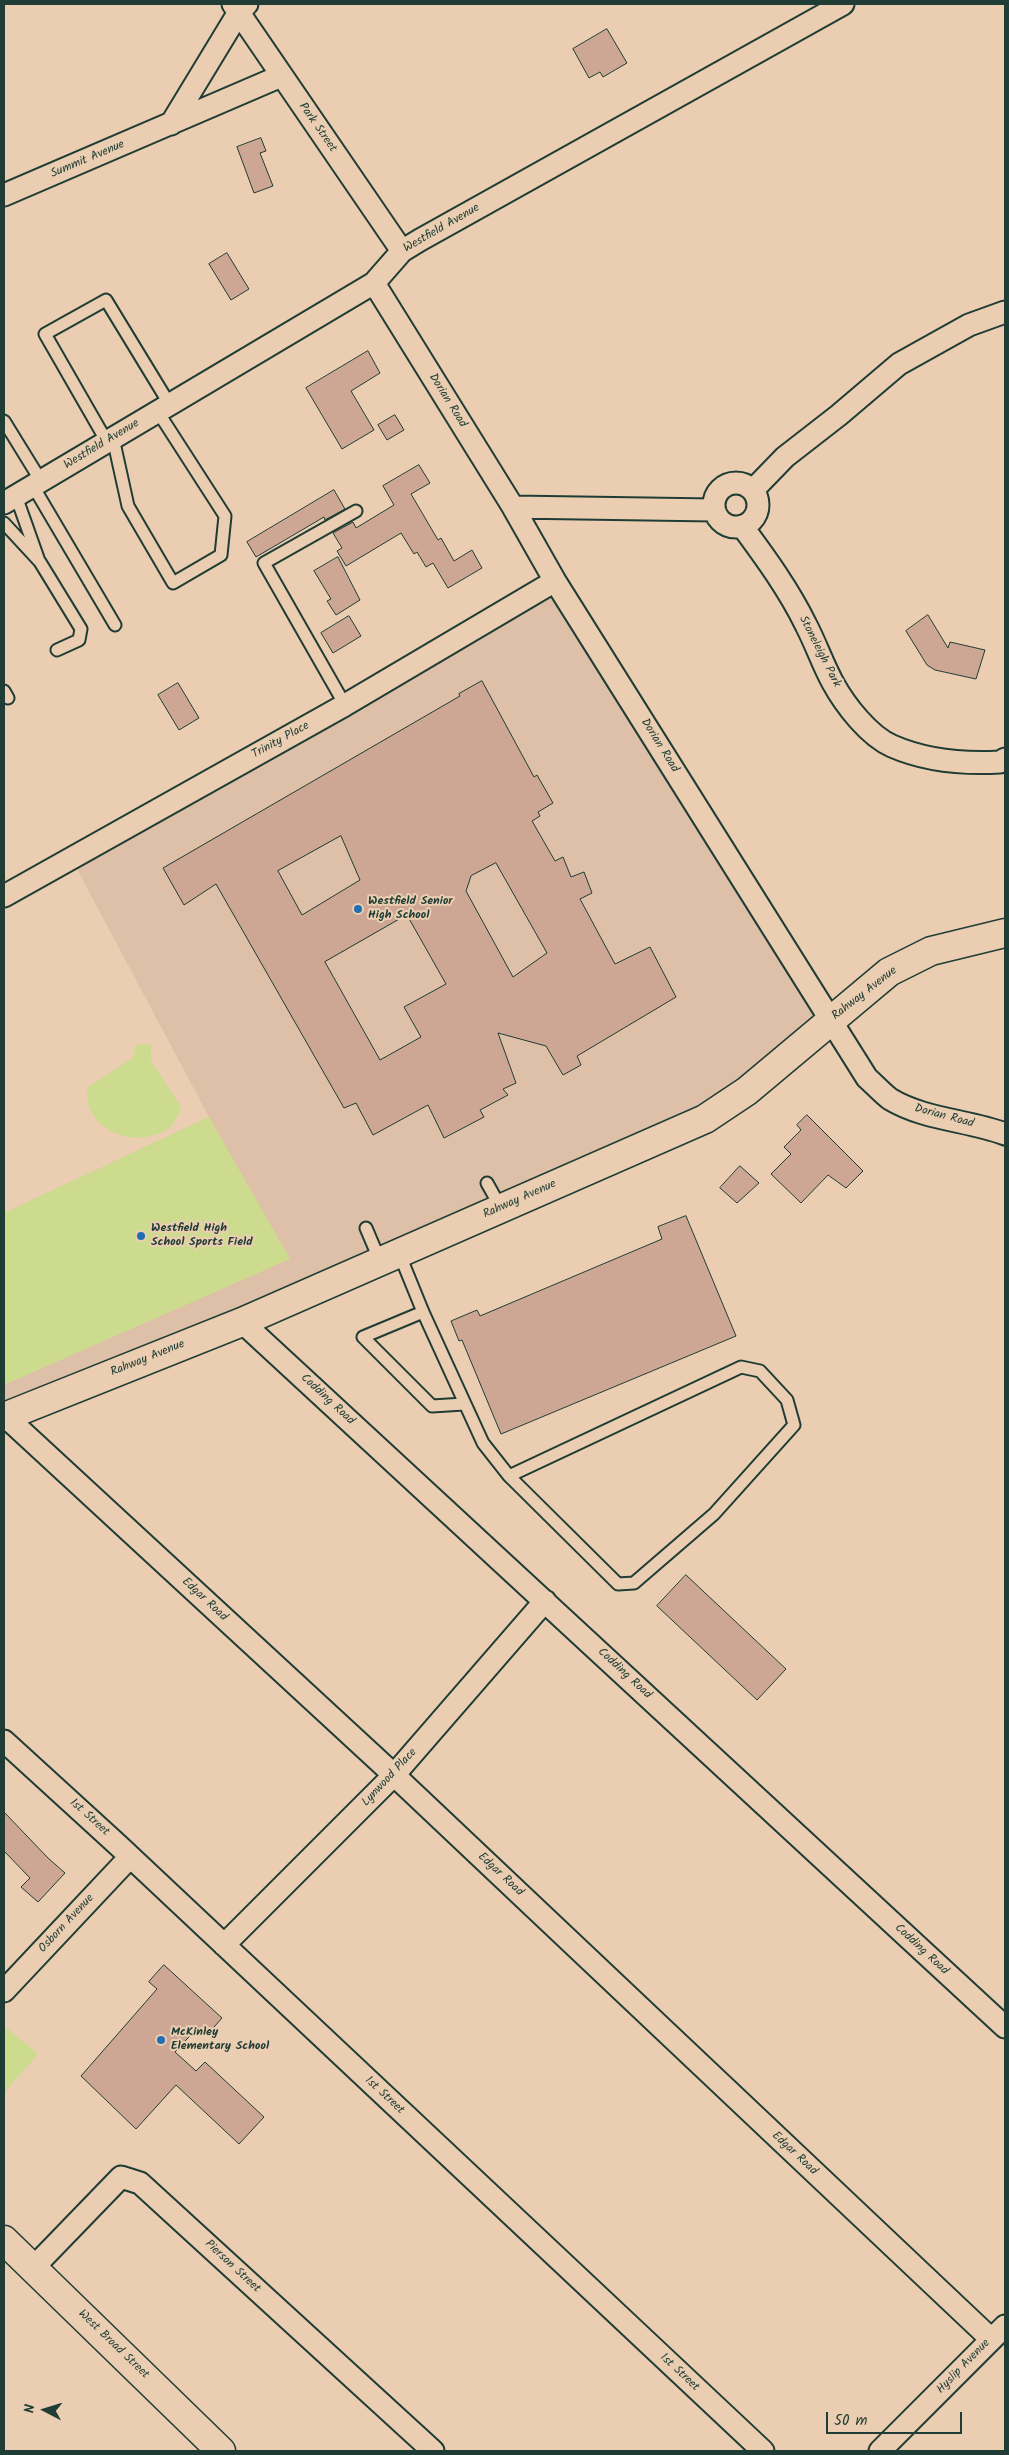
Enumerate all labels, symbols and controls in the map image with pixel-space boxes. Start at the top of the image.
street label: Park Street [295,101,339,155]
street label: Summit Avenue [49,138,127,182]
street label: Westfield Avenue [401,201,483,257]
street label: Dorian Road [425,371,469,431]
street label: Westfield Avenue [62,417,142,473]
street label: Stoneleigh Park [795,614,843,690]
street label: Dorian Road [637,716,681,776]
street label: Trinity Place [250,719,312,763]
place label: Westfield Senior High School [368,895,453,923]
marker: Westfield Senior High School [352,903,364,915]
street label: Rahway Avenue [830,964,900,1024]
street label: Dorian Road [913,1102,975,1132]
street label: Rahway Avenue [481,1177,559,1223]
place label: Westfield High School Sports Field [151,1222,253,1250]
marker: Westfield High School Sports Field [135,1230,147,1242]
street label: Rahway Avenue [109,1338,187,1380]
street label: Codding Road [297,1371,357,1429]
street label: Edgar Road [178,1575,230,1625]
street label: Codding Road [594,1645,654,1703]
street label: Lynwood Place [359,1746,421,1810]
street label: 1st Street [66,1796,112,1840]
street label: Edgar Road [474,1850,526,1900]
street label: Osborn Avenue [36,1892,98,1956]
street label: Codding Road [891,1921,951,1979]
place label: McKinley Elementary School [171,2026,269,2054]
marker: McKinley Elementary School [155,2034,167,2046]
street label: 1st Street [361,2074,407,2118]
street label: Edgar Road [768,2129,820,2179]
street label: Pierson Street [201,2238,263,2296]
street label: West Broad Street [74,2307,152,2383]
street label: Hyslip Avenue [934,2337,994,2397]
street label: 1st Street [656,2351,702,2395]
north arrow [20,2385,70,2435]
scale bar [829,2402,965,2434]
text: N [19,2403,41,2414]
text: 50 m [834,2409,868,2433]

